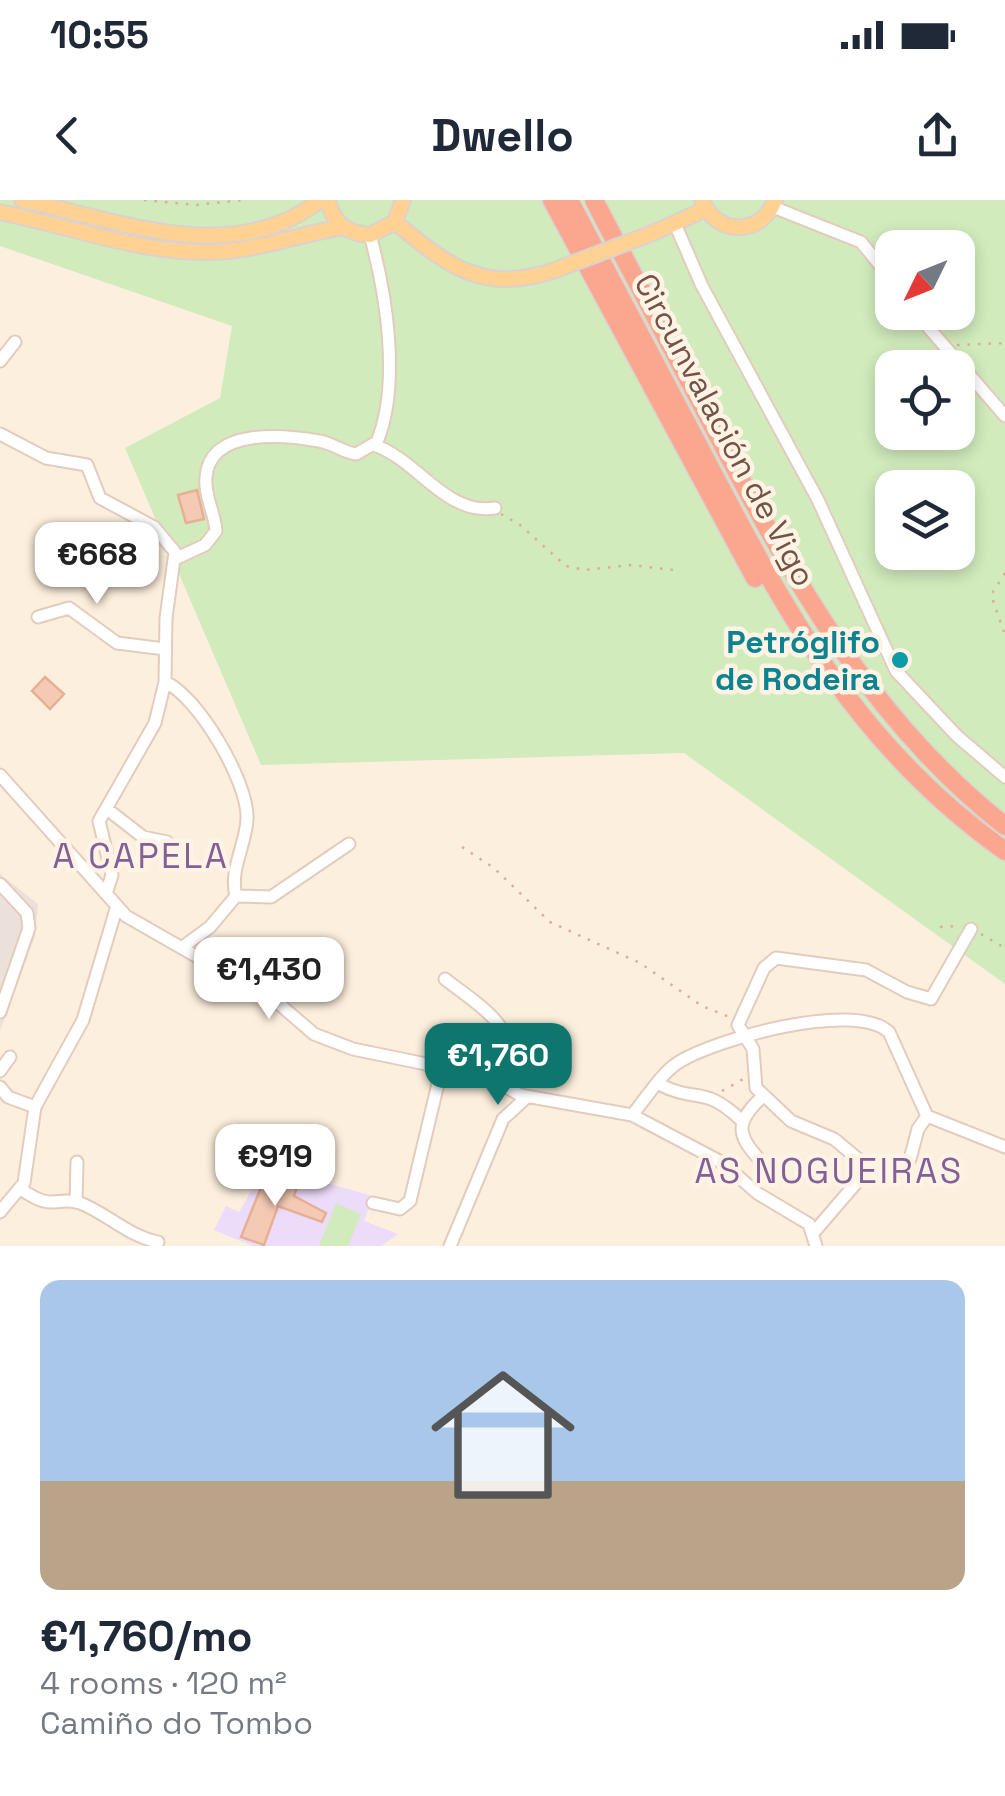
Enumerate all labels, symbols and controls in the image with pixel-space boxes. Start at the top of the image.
text: 10:55 [50,11,149,59]
text: Dwello [431,107,574,164]
icon: back [40,108,95,163]
icon: share [910,108,965,163]
north arrow [875,230,975,330]
map controls [875,230,975,570]
street label: Circunvalación de Vigo [626,267,824,593]
button: locate [875,350,975,450]
button: layers [875,470,975,570]
pin: €668 [38,522,156,607]
text: €668 [57,534,137,574]
place label: Petróglifo de Rodeira [715,622,880,699]
marker: Petróglifo de Rodeira [889,649,911,671]
district label: A CAPELA [53,834,229,878]
pin: €1,430 [188,937,350,1022]
text: €1,430 [216,949,322,989]
pin: €1,760 [417,1023,579,1108]
text: €1,760 [447,1035,549,1075]
pin: €919 [216,1124,334,1209]
text: €919 [237,1136,313,1176]
district label: AS NOGUEIRAS [694,1149,964,1193]
icon: home [413,1345,593,1525]
text: €1,760/mo [40,1610,253,1663]
text: 4 rooms · 120 m² [40,1663,287,1703]
text: Camiño do Tombo [40,1703,313,1743]

